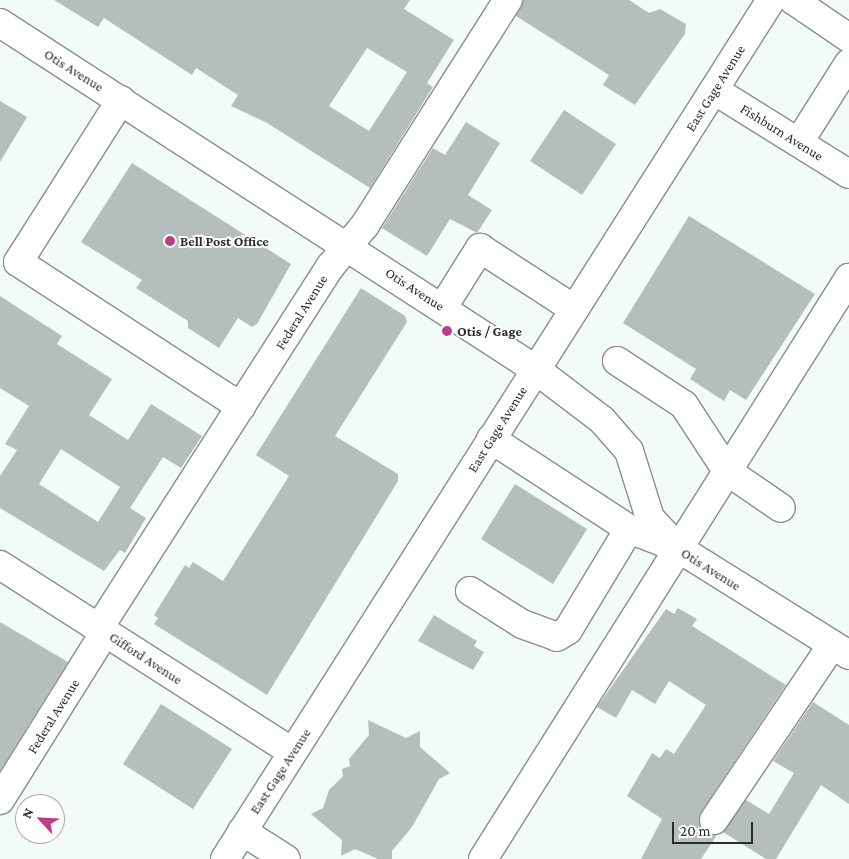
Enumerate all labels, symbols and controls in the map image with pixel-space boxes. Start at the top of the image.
street label: East Gage Avenue [682,42,748,134]
street label: Otis Avenue [41,45,107,95]
street label: Fishburn Avenue [737,100,827,164]
place label: Bell Post Office [180,233,269,249]
marker: Bell Post Office [164,235,176,247]
street label: Otis Avenue [382,264,448,314]
street label: Federal Avenue [271,272,331,352]
place label: Otis / Gage [457,323,522,339]
marker: Otis / Gage [441,325,453,337]
street label: East Gage Avenue [464,383,530,475]
street label: Otis Avenue [678,544,744,594]
street label: Gifford Avenue [106,628,186,688]
street label: Federal Avenue [23,676,83,756]
street label: East Gage Avenue [246,725,314,817]
north arrow [15,794,65,844]
text: N [18,805,37,821]
scale bar [674,812,755,844]
text: 20 m [680,823,711,839]

